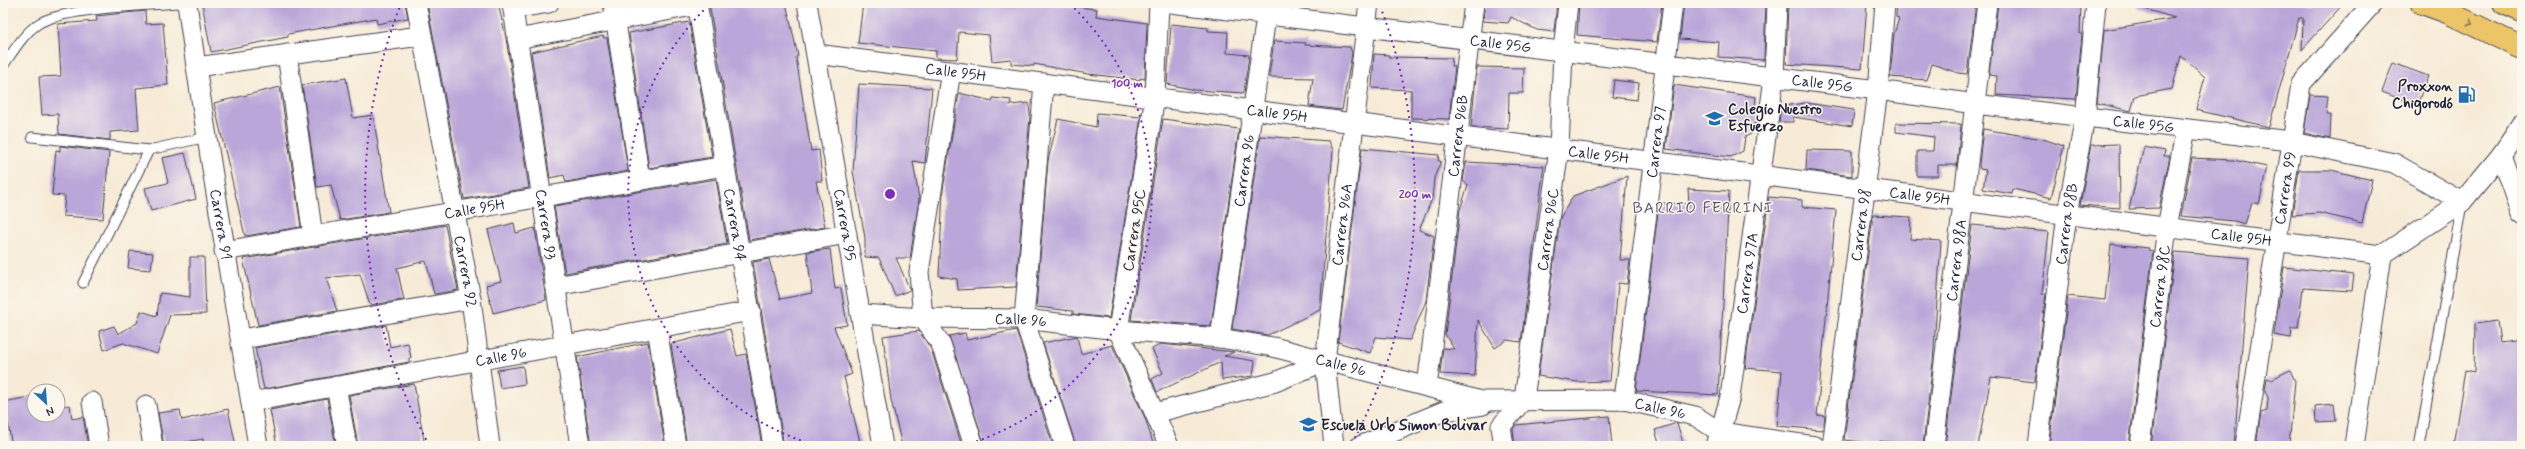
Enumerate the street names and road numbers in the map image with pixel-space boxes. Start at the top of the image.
street label: Calle 95G [1469,31,1532,58]
street label: Calle 95H [924,59,988,87]
street label: Calle 95G [1790,70,1854,98]
street label: Carrera 96B [1444,94,1474,178]
street label: Calle 95H [1245,100,1309,128]
street label: Carrera 97 [1642,105,1671,179]
street label: Calle 95G [2112,111,2175,138]
street label: Carrera 96 [1230,133,1260,208]
street label: Calle 95H [1567,142,1630,169]
street label: Carrera 99 [2270,150,2301,226]
street label: Carrera 98B [2052,181,2084,266]
street label: Carrera 96A [1328,182,1358,267]
street label: Calle 95H [1888,183,1952,211]
street label: Carrera 96C [1533,186,1564,272]
street label: Carrera 94 [718,187,750,263]
street label: Carrera 95 [828,187,860,262]
street label: Carrera 95C [1119,187,1151,273]
street label: Carrera 91 [204,188,236,261]
street label: Carrera 93 [530,188,560,261]
street label: Carrera 98 [1847,188,1876,262]
street label: Calle 95H [443,194,507,225]
street label: Carrera 98A [1942,218,1972,303]
street label: Calle 95H [2209,224,2273,252]
street label: Carrera 97A [1733,231,1764,315]
street label: Carrera 92 [448,234,481,309]
street label: Carrera 98C [2146,243,2176,329]
street label: Calle 96 [995,310,1048,333]
street label: Calle 96 [474,343,528,372]
street label: Calle 96 [1313,349,1368,382]
street label: Calle 96 [1633,394,1688,425]

